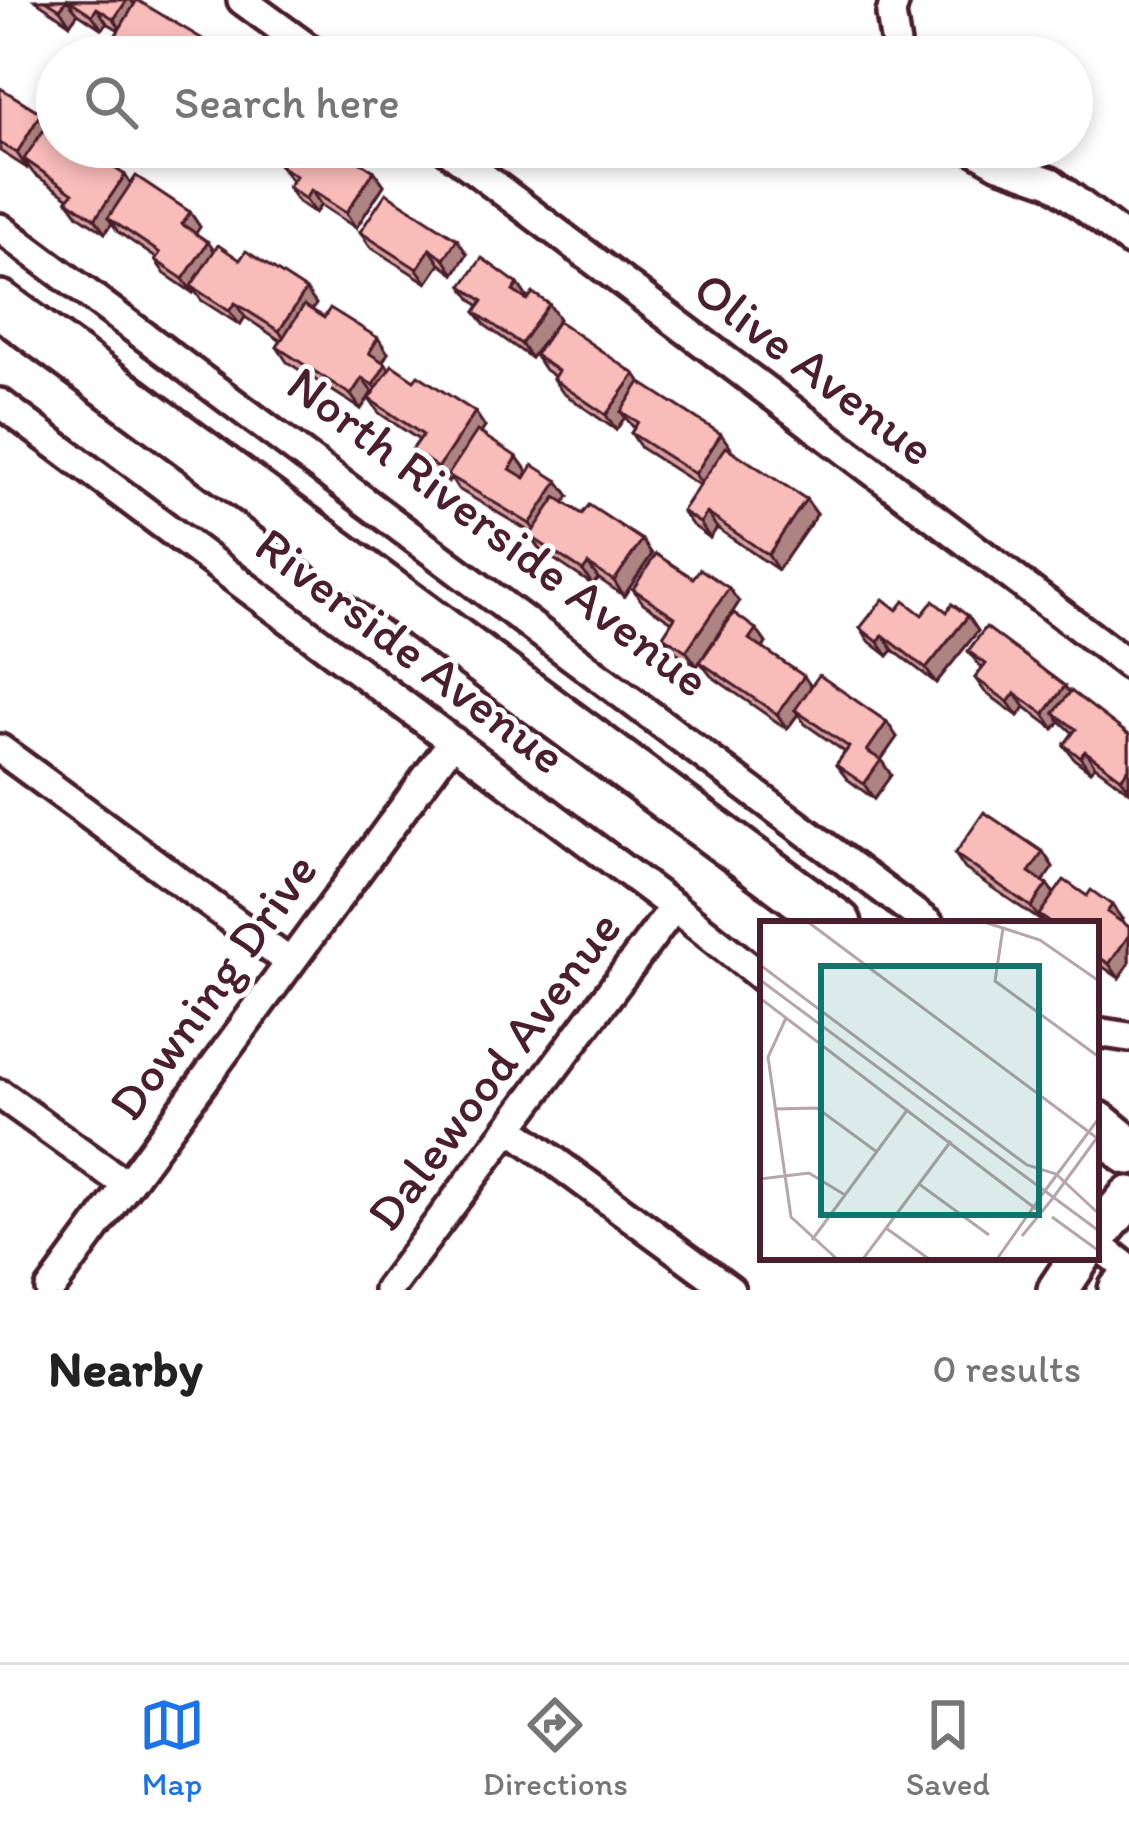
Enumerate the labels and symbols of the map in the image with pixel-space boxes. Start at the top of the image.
street label: Olive Avenue [682,258,947,479]
street label: North Riverside Avenue [278,354,720,708]
street label: Riverside Avenue [245,514,577,786]
street label: Downing Drive [95,841,330,1132]
street label: Dalewood Avenue [353,898,633,1242]
inset map [760,921,1099,1260]

